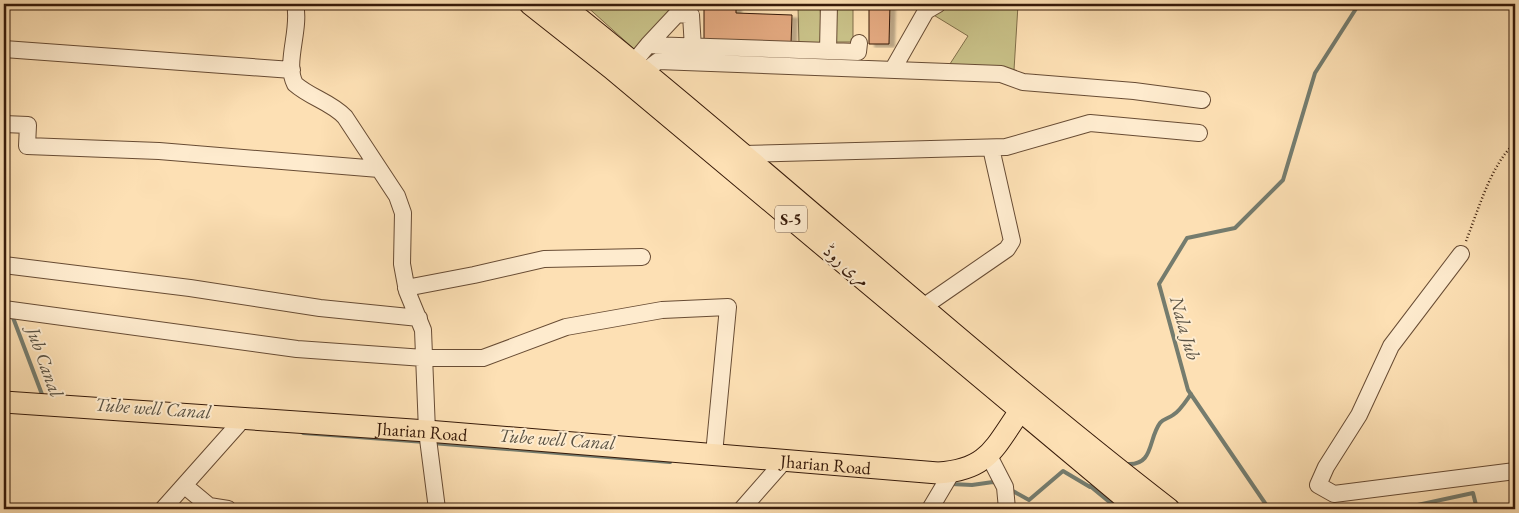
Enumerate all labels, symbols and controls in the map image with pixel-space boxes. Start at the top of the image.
road number: S-5 [775,205,807,232]
street label: مری روڈ [817,239,875,293]
water label: Nala Jub [1164,292,1206,363]
water label: Jub Canal [19,320,69,401]
water label: Tube well Canal [94,391,213,425]
street label: Jharian Road [374,416,469,446]
water label: Tube well Canal [498,422,617,456]
street label: Jharian Road [777,448,873,479]

